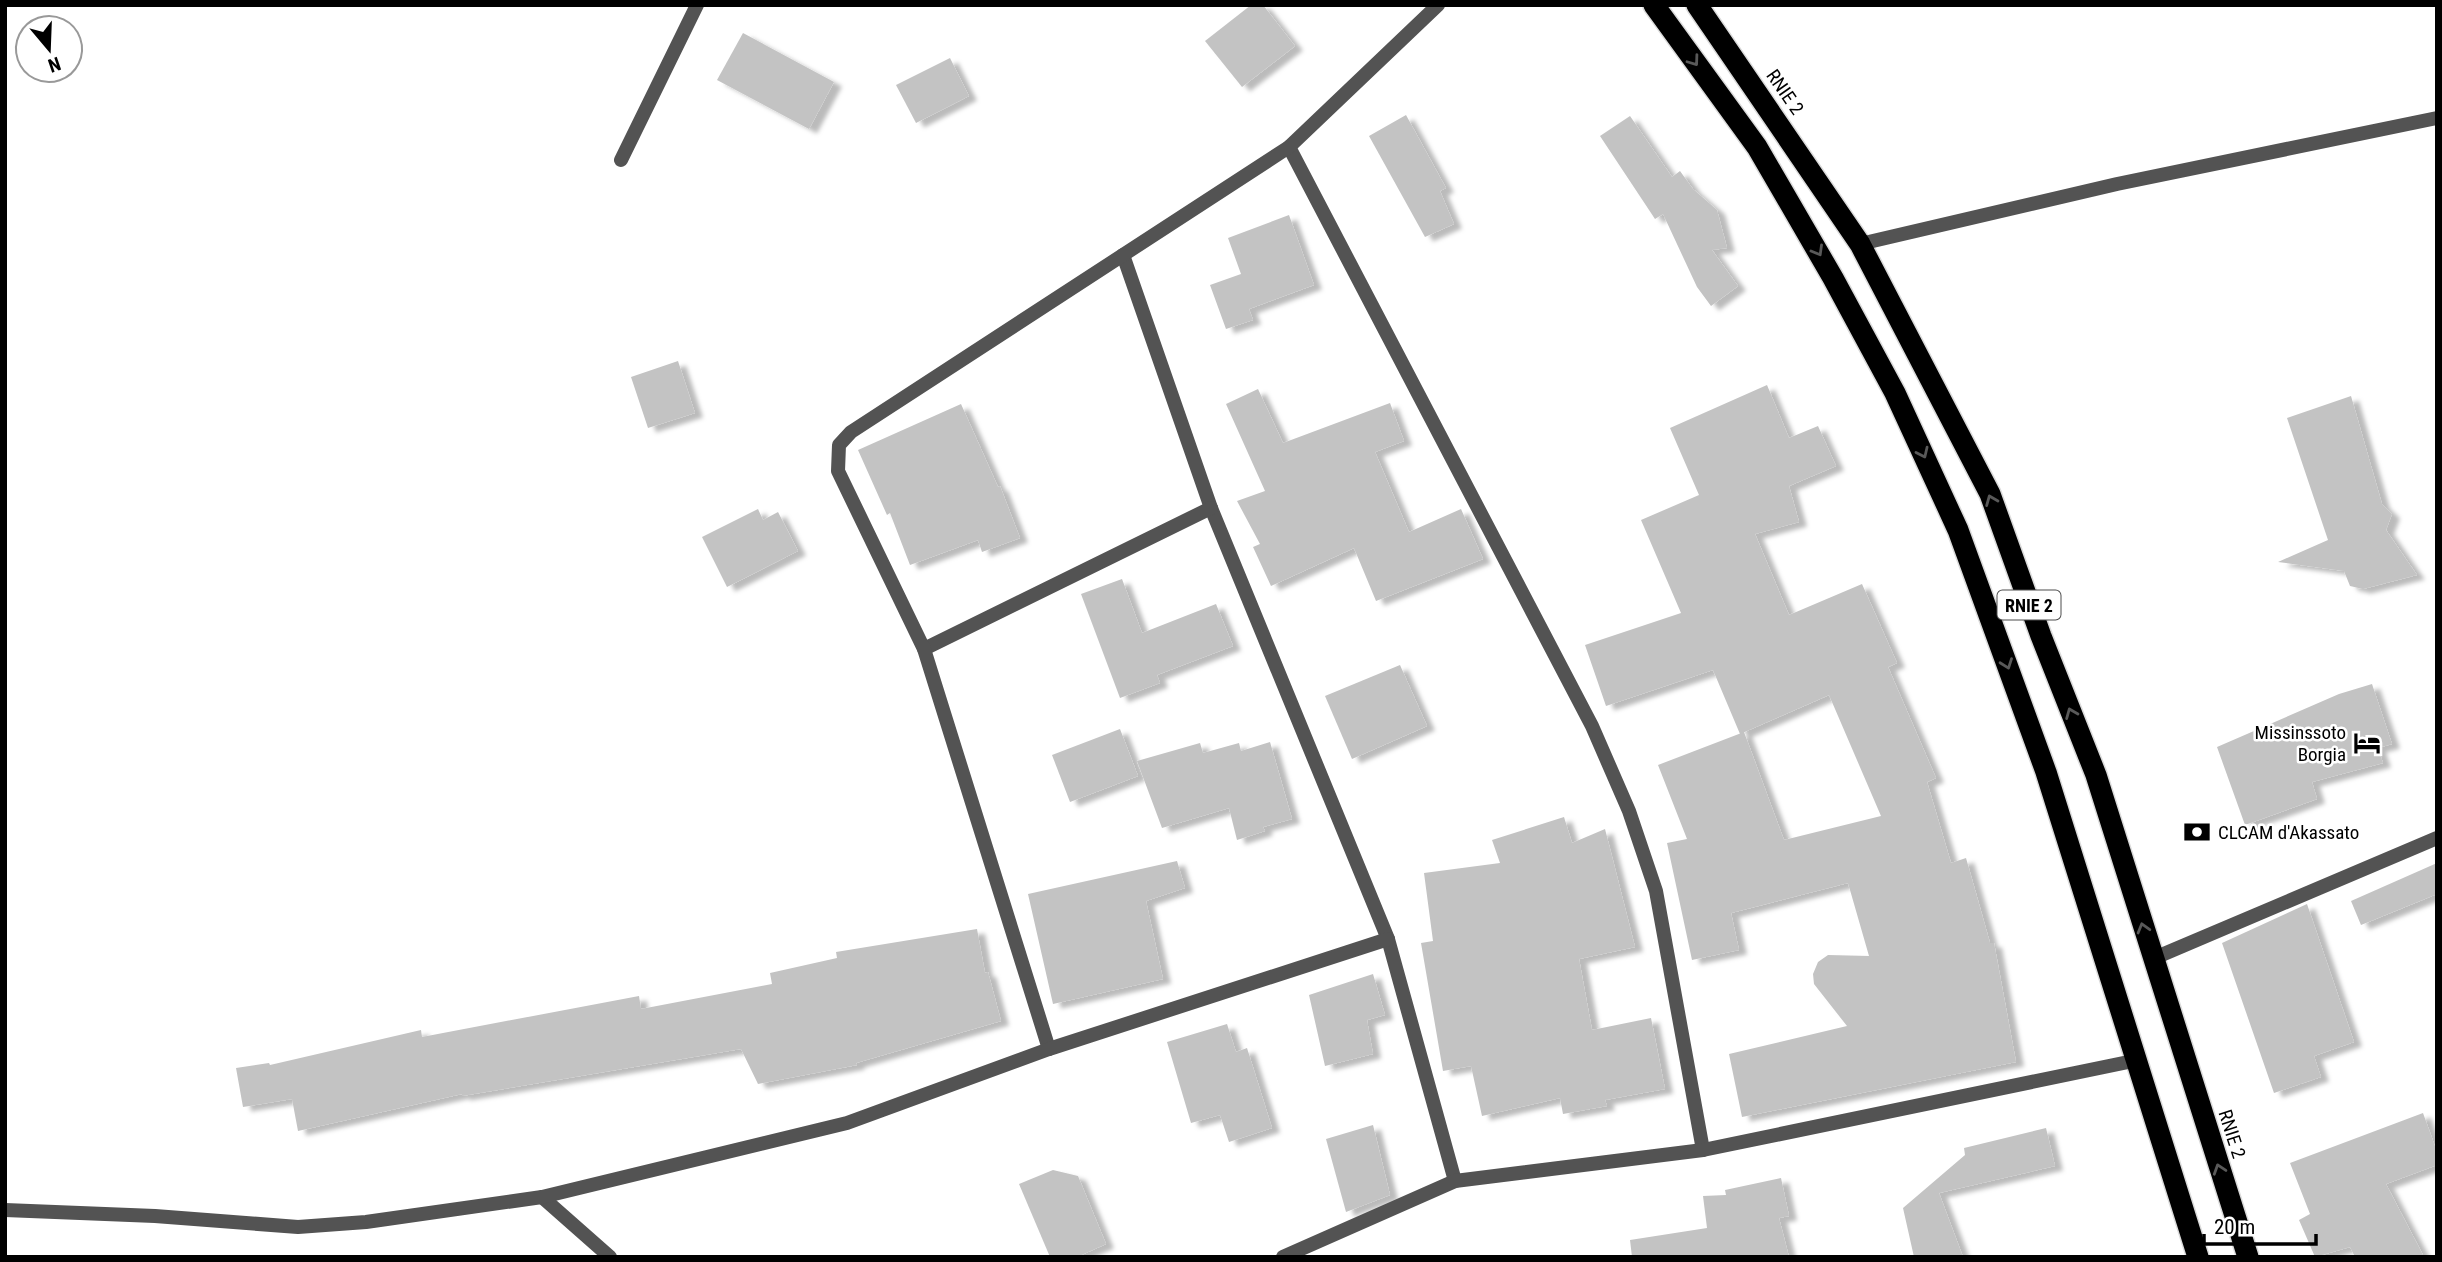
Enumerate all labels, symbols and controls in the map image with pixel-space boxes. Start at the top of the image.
north arrow [14,14,84,84]
text: N [45,52,64,77]
one-way arrow [1686,53,1698,66]
street label: RNIE 2 [1761,65,1809,119]
one-way arrow [1810,244,1823,257]
one-way arrow [1915,446,1929,458]
one-way arrow [1986,494,2000,506]
road number: RNIE 2 [1997,590,2060,620]
one-way arrow [1999,658,2013,670]
one-way arrow [2066,707,2080,719]
place label: Missinssoto Borgia [2255,721,2346,766]
hotel icon: Missinssoto Borgia [2352,728,2382,758]
bank icon: CLCAM d'Akassato [2182,817,2212,847]
place label: CLCAM d'Akassato [2218,821,2359,844]
one-way arrow [2137,923,2152,935]
street label: RNIE 2 [2213,1107,2251,1161]
one-way arrow [2213,1163,2227,1175]
scale bar [2204,1202,2316,1246]
text: 20 m [2214,1215,2255,1239]

